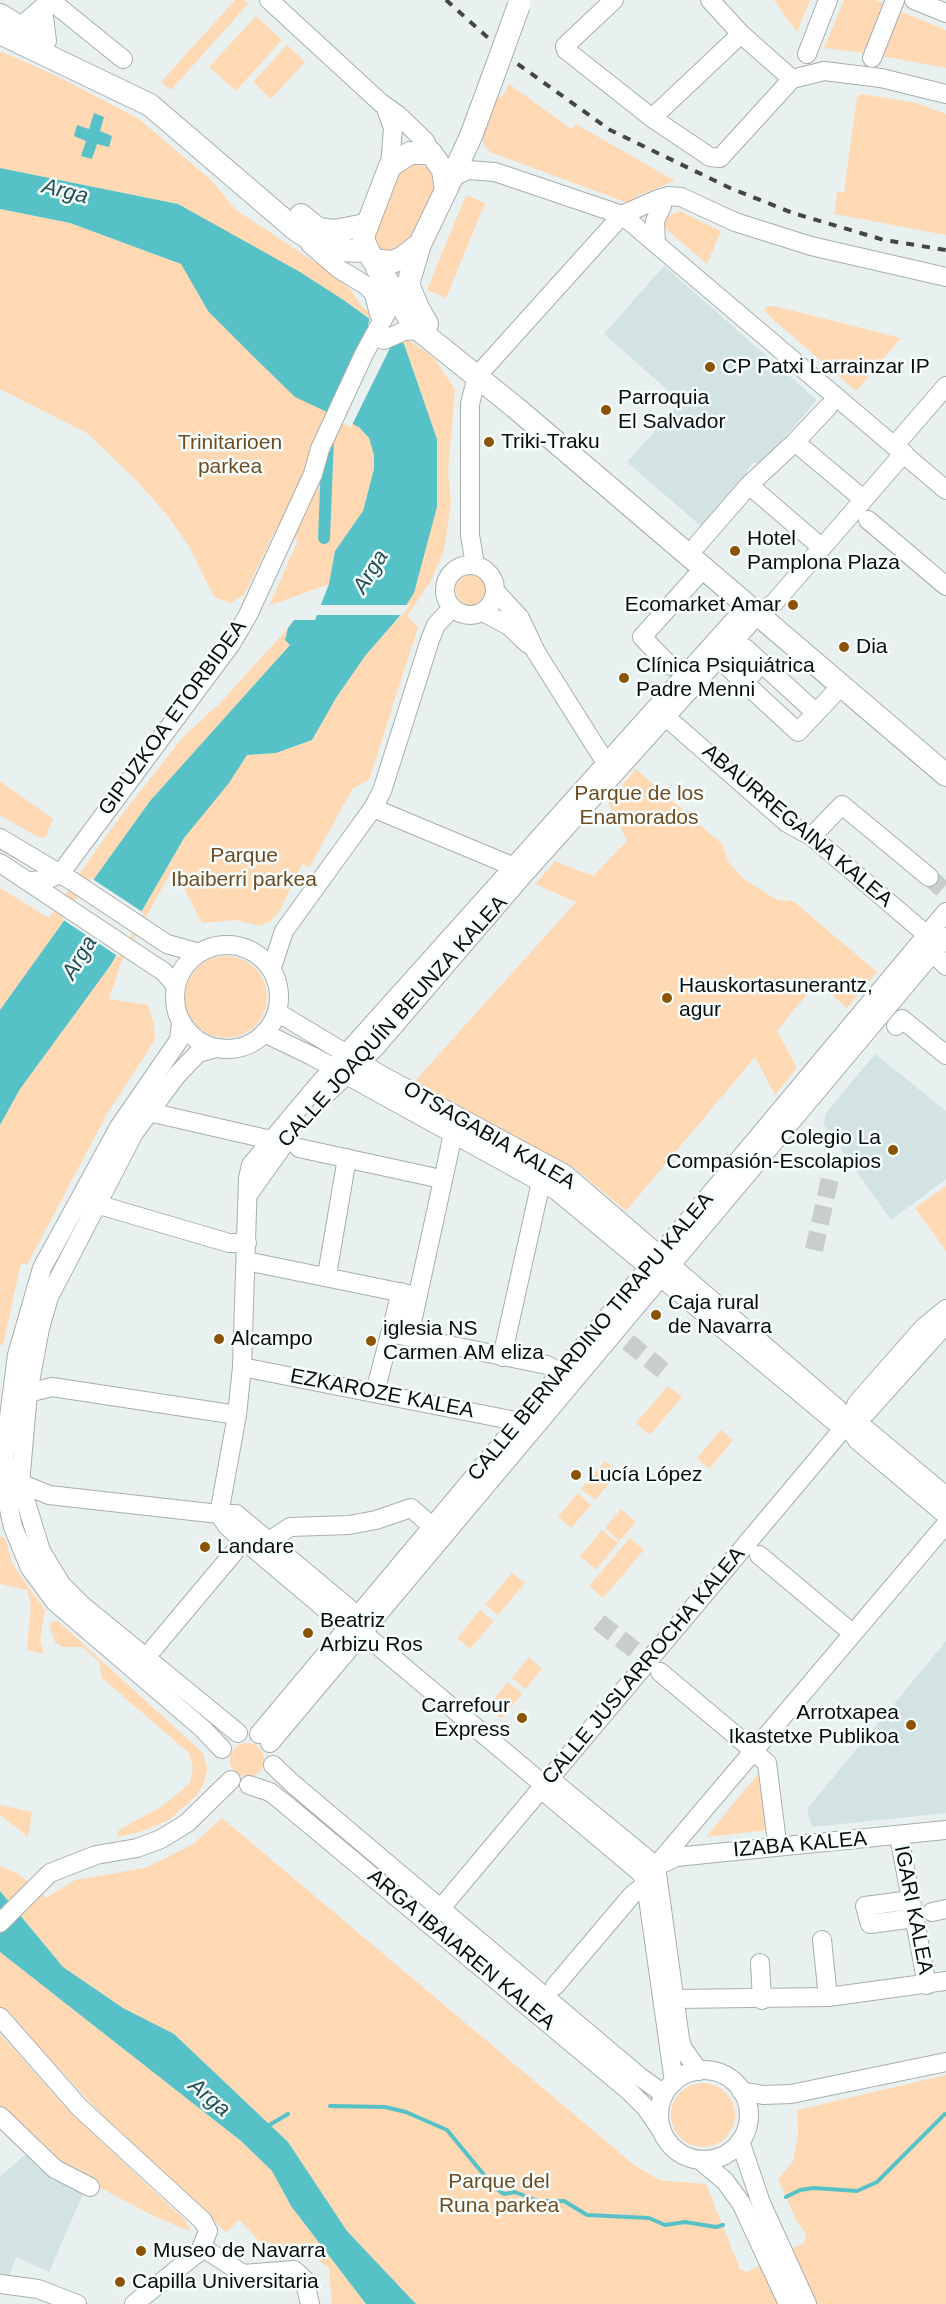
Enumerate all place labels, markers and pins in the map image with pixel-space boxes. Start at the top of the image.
place label: CP Patxi Larrainzar IP [722,354,930,380]
marker: CP Patxi Larrainzar IP [703,360,717,374]
place label: Parroquia El Salvador [618,385,725,435]
marker: Parroquia El Salvador [599,403,613,417]
place label: Triki-Traku [501,429,600,455]
marker: Triki-Traku [482,435,496,449]
place label: Hotel Pamplona Plaza [747,526,900,576]
marker: Hotel Pamplona Plaza [728,544,742,558]
place label: Ecomarket Amar [625,592,781,618]
marker: Ecomarket Amar [786,598,800,612]
place label: Dia [856,634,888,660]
marker: Dia [837,640,851,654]
place label: Clínica Psiquiátrica Padre Menni [636,653,815,703]
marker: Clínica Psiquiátrica Padre Menni [617,671,631,685]
place label: Hauskortasunerantz, agur [679,973,873,1023]
marker: Hauskortasunerantz, agur [660,991,674,1005]
place label: Colegio La Compasión-Escolapios [666,1125,881,1175]
marker: Colegio La Compasión-Escolapios [886,1143,900,1157]
place label: Caja rural de Navarra [668,1290,772,1340]
marker: Caja rural de Navarra [649,1308,663,1322]
place label: iglesia NS Carmen AM eliza [383,1316,544,1366]
place label: Alcampo [231,1326,313,1352]
marker: Alcampo [212,1332,226,1346]
marker: iglesia NS Carmen AM eliza [364,1334,378,1348]
place label: Lucía López [588,1462,702,1488]
marker: Lucía López [569,1468,583,1482]
place label: Landare [217,1534,294,1560]
marker: Landare [198,1540,212,1554]
place label: Beatriz Arbizu Ros [320,1608,423,1658]
marker: Beatriz Arbizu Ros [301,1626,315,1640]
place label: Carrefour Express [421,1693,510,1743]
place label: Arrotxapea Ikastetxe Publikoa [729,1700,899,1750]
marker: Carrefour Express [515,1711,529,1725]
marker: Arrotxapea Ikastetxe Publikoa [904,1718,918,1732]
place label: Museo de Navarra [153,2238,326,2264]
marker: Museo de Navarra [134,2244,148,2258]
place label: Capilla Universitaria [132,2269,319,2295]
marker: Capilla Universitaria [113,2275,127,2289]

